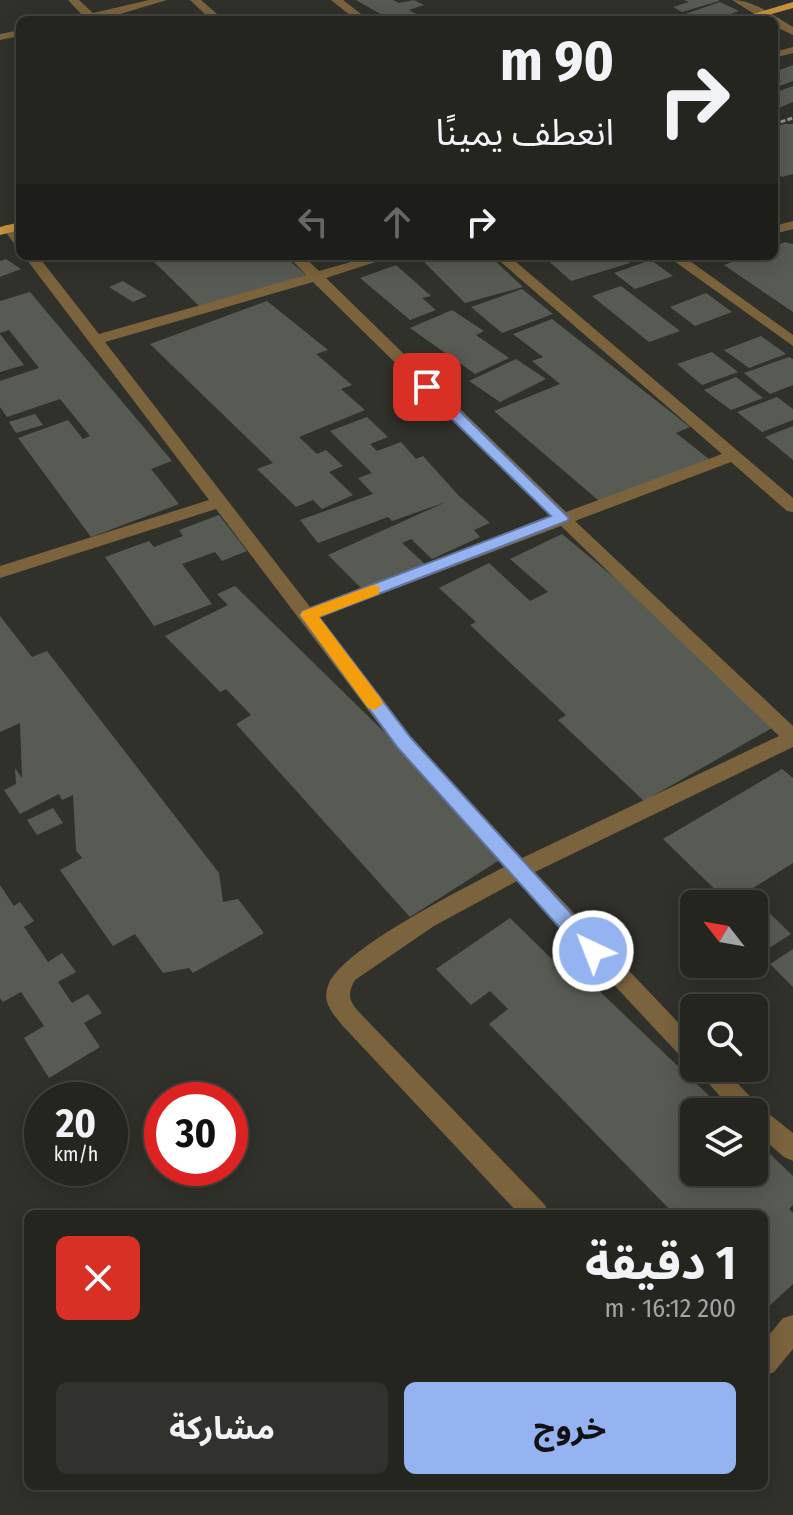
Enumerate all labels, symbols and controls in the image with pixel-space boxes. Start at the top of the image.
text: 90 m [500,28,614,95]
icon: right [642,48,746,152]
text: انعطف يمينًا [436,111,614,155]
icon: left [291,200,335,244]
icon: ahead [375,200,419,244]
icon: right [459,200,503,244]
pin [393,353,461,421]
icon: arrive [405,365,449,409]
north arrow [680,890,768,978]
map controls [680,890,768,1186]
position arrow [551,909,635,993]
button: search [680,994,768,1082]
speed limit sign: 30 [144,1082,248,1186]
button: layers [680,1098,768,1186]
text: 20 [56,1100,96,1148]
text: km/h [54,1142,98,1166]
text: 1 دقيقة [585,1234,736,1292]
button: close [56,1236,140,1320]
text: 200 m · 16:12 [604,1293,736,1324]
button: مشاركة [56,1382,388,1474]
button: خروج [404,1382,736,1474]

